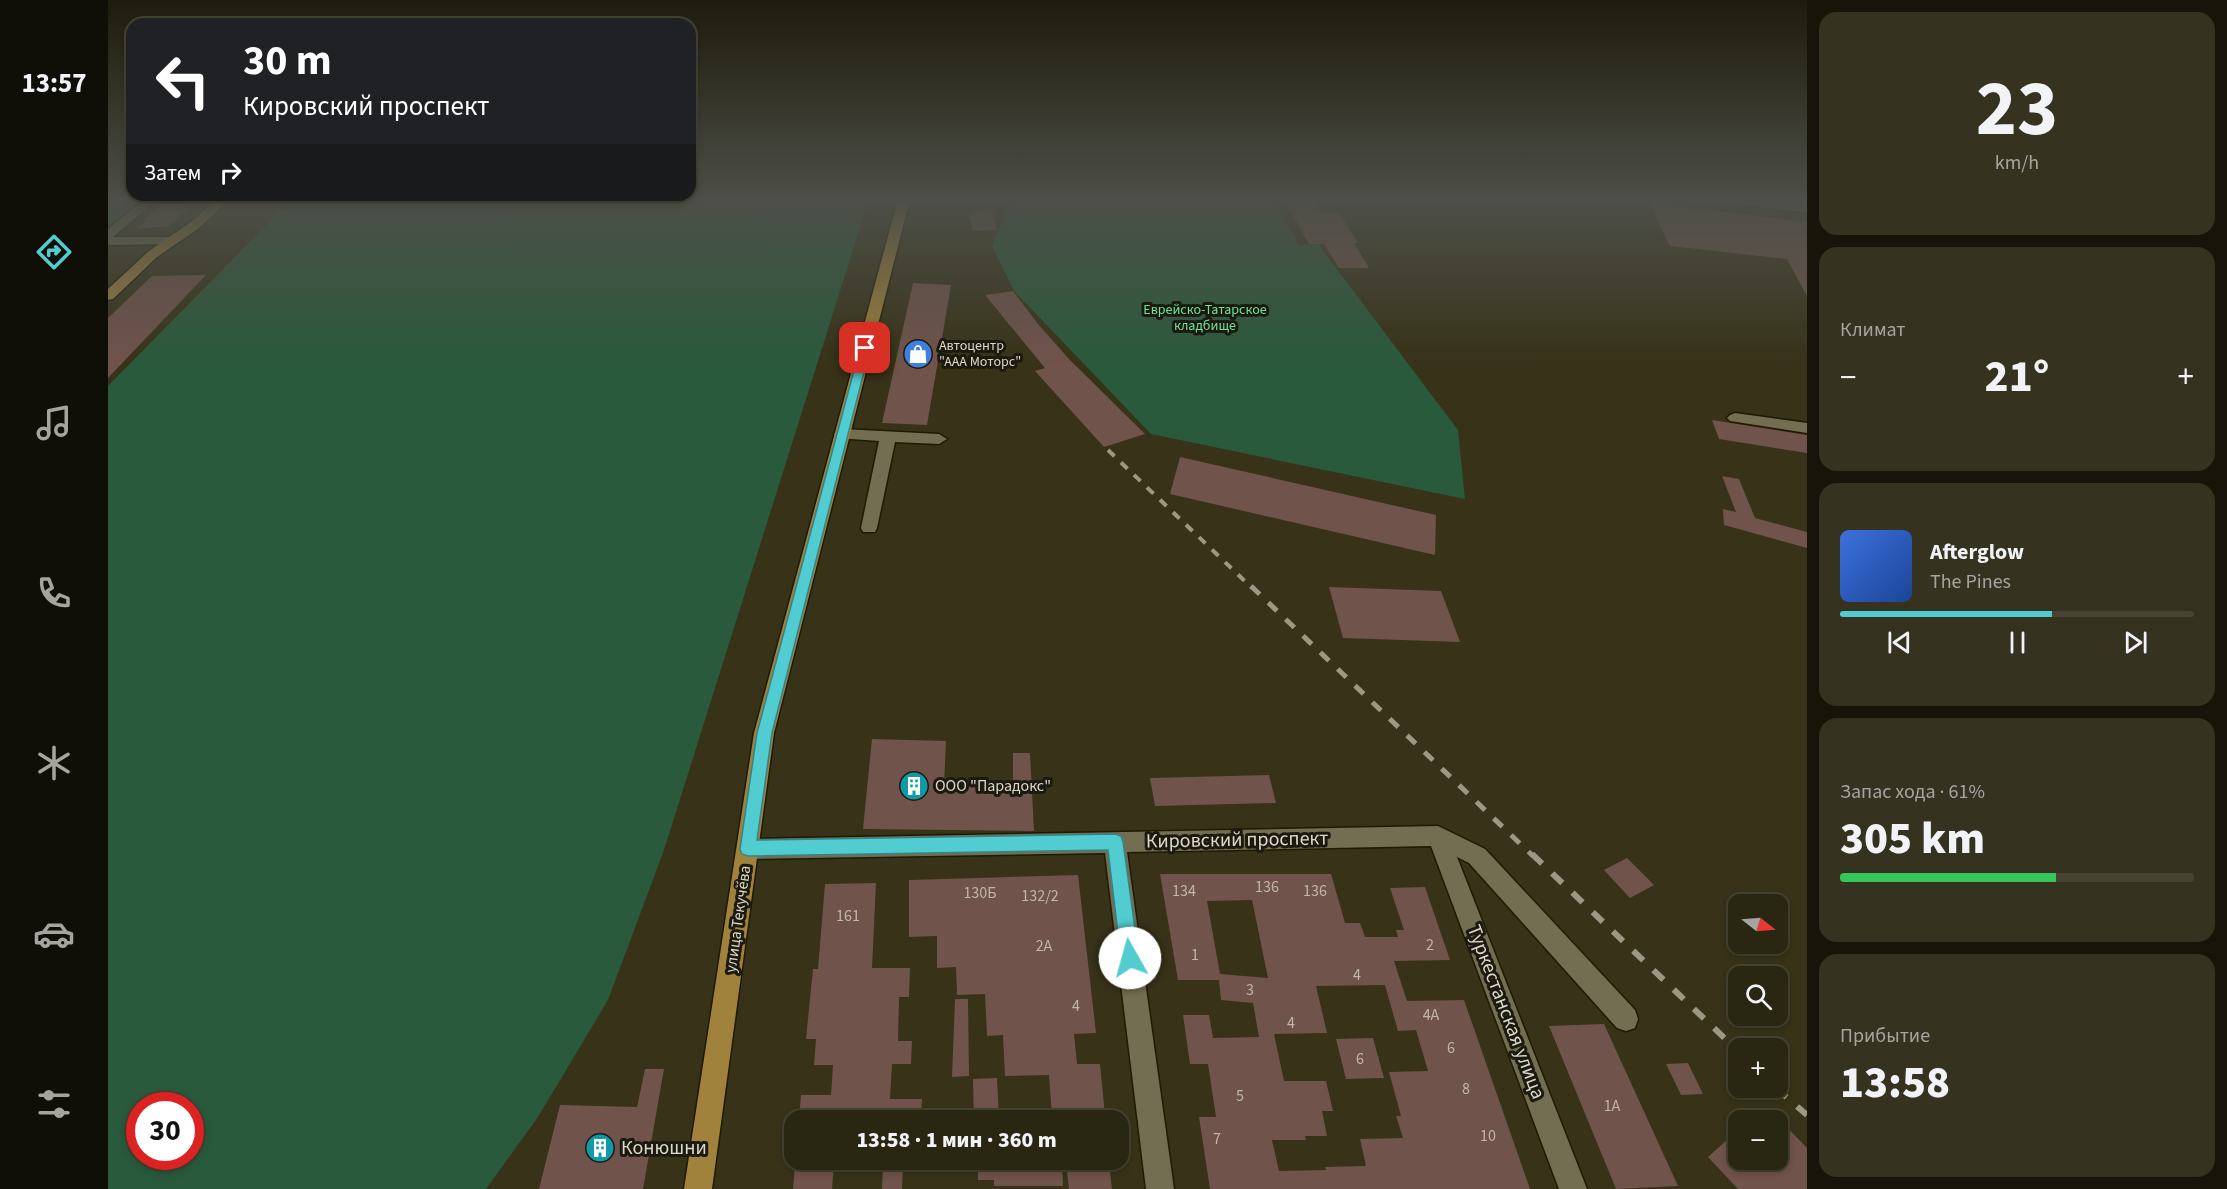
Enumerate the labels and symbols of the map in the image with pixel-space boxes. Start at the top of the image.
park label: Еврейско-Татарское кладбище [1143,300,1267,336]
pin [839,322,890,373]
place label: Автоцентр "ААА Моторс" [939,336,1021,372]
shop icon: Автоцентр "ААА Моторс" [902,338,934,370]
building icon: ООО "Парадокс" [898,770,930,802]
place label: ООО "Парадокс" [935,775,1051,797]
street label: Кировский проспект [1146,824,1328,856]
street label: улица Текучёва [720,864,756,974]
house number: 136 [1255,876,1279,898]
house number: 134 [1172,880,1196,902]
house number: 136 [1303,880,1327,902]
house number: 130Б [963,882,997,904]
house number: 132/2 [1021,885,1059,907]
north arrow [1728,894,1788,954]
house number: 161 [836,905,860,927]
street label: Туркестанская улица [1460,921,1552,1103]
position arrow [1098,926,1162,990]
house number: 2 [1426,934,1434,956]
house number: 2А [1036,935,1053,957]
house number: 1 [1191,944,1199,966]
house number: 4 [1353,964,1361,986]
house number: 3 [1246,979,1254,1001]
house number: 4 [1072,995,1080,1017]
house number: 4А [1423,1004,1440,1026]
house number: 4 [1287,1012,1295,1034]
house number: 6 [1447,1037,1455,1059]
house number: 6 [1356,1048,1364,1070]
house number: 8 [1462,1078,1470,1100]
house number: 5 [1236,1085,1244,1107]
speed limit sign: 30 [126,1092,204,1170]
house number: 1А [1604,1095,1621,1117]
house number: 10 [1480,1125,1496,1147]
house number: 7 [1213,1128,1221,1150]
building icon: Конюшни [584,1132,616,1164]
place label: Конюшни [621,1134,707,1162]

